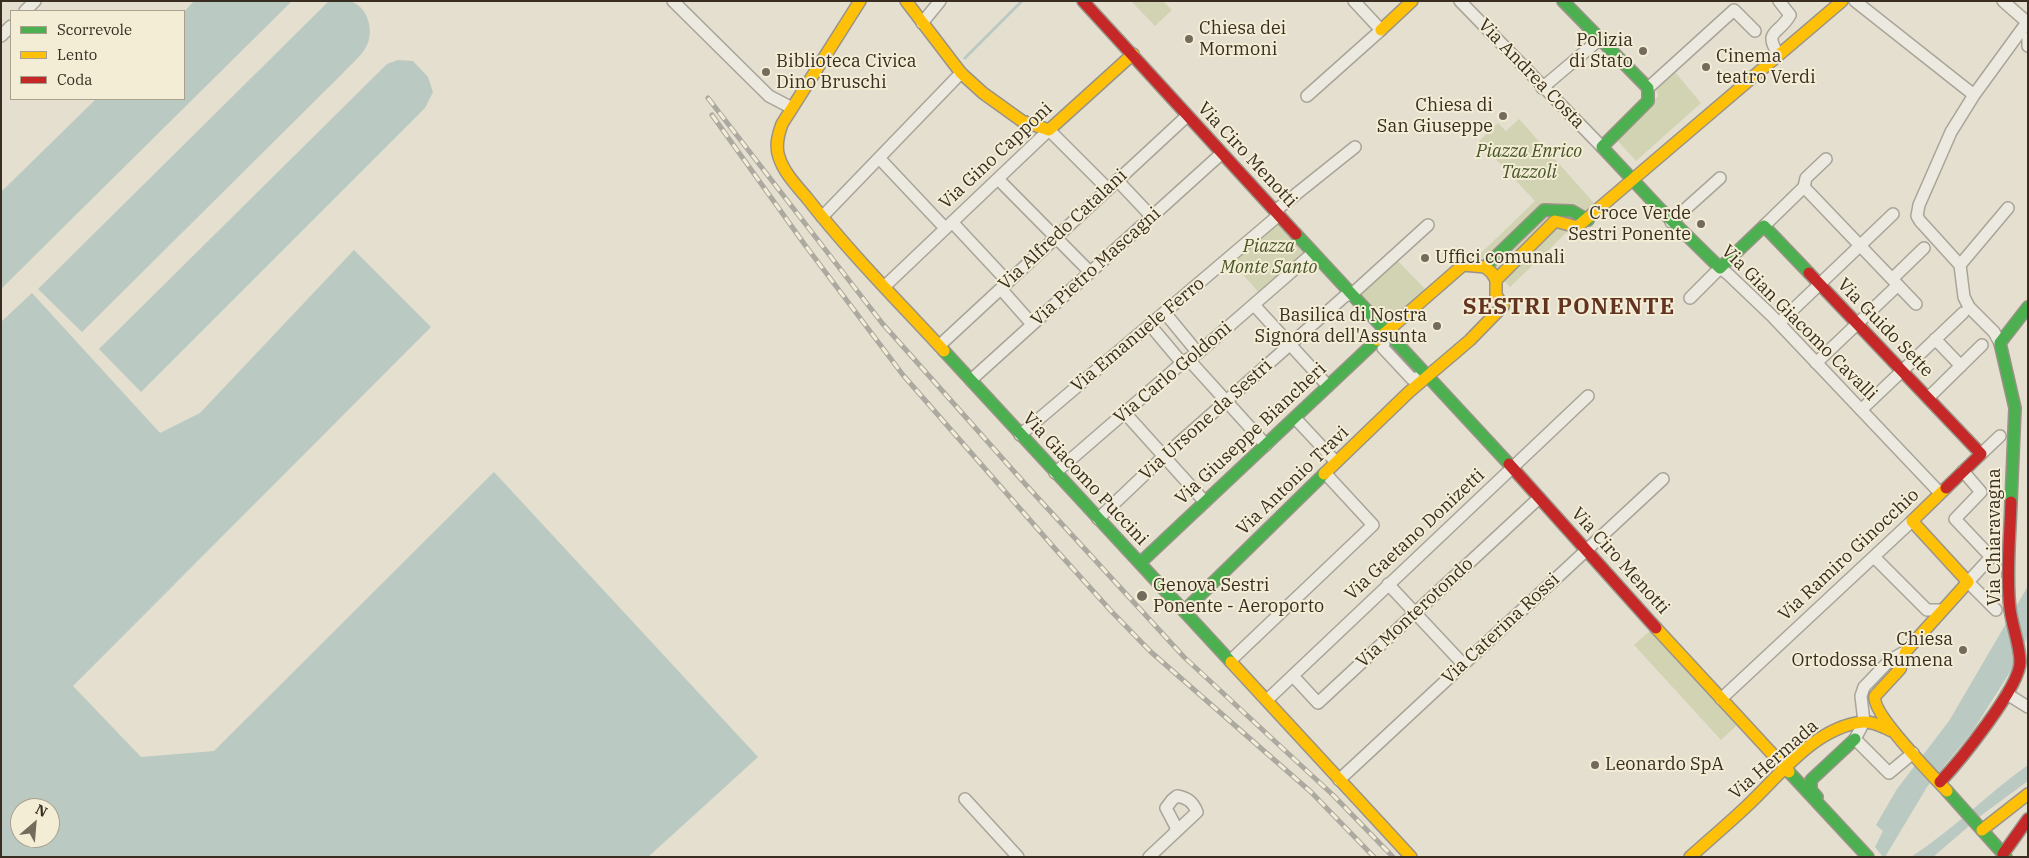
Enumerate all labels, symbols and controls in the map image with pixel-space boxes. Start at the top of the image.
legend [10,10,185,100]
street label: Via Andrea Costa [1473,15,1589,133]
place label: Chiesa dei Mormoni [1199,18,1286,60]
text: Scorrevole [57,20,132,39]
place label: Polizia di Stato [1569,30,1633,72]
marker: Chiesa dei Mormoni [1183,33,1195,45]
text: Lento [57,45,97,64]
marker: Polizia di Stato [1637,45,1649,57]
place label: Cinema teatro Verdi [1716,46,1816,88]
place label: Biblioteca Civica Dino Bruschi [776,51,917,94]
marker: Cinema teatro Verdi [1700,61,1712,73]
marker: Biblioteca Civica Dino Bruschi [760,66,772,78]
text: Coda [57,70,93,89]
place label: Chiesa di San Giuseppe [1377,95,1493,138]
street label: Via Gino Capponi [935,98,1057,214]
street label: Via Ciro Menotti [1193,98,1301,212]
marker: Chiesa di San Giuseppe [1497,110,1509,122]
park label: Piazza Enrico Tazzoli [1476,141,1582,183]
street label: Via Alfredo Catalani [994,165,1132,295]
street label: Via Pietro Mascagni [1027,203,1165,331]
place label: Croce Verde Sestri Ponente [1568,203,1691,245]
marker: Croce Verde Sestri Ponente [1695,218,1707,230]
park label: Piazza Monte Santo [1221,236,1317,278]
street label: Via Gian Giacomo Cavalli [1717,241,1881,405]
place label: Uffici comunali [1435,247,1565,269]
marker: Uffici comunali [1419,252,1431,264]
street label: Via Emanuele Ferro [1067,273,1209,397]
street label: Via Guido Sette [1833,274,1937,382]
district label: SESTRI PONENTE [1461,295,1677,321]
place label: Basilica di Nostra Signora dell'Assunta [1255,305,1427,348]
street label: Via Carlo Goldoni [1110,317,1236,429]
marker: Basilica di Nostra Signora dell'Assunta [1431,320,1443,332]
street label: Via Ursone da Sestri [1135,355,1277,485]
street label: Via Giuseppe Biancheri [1171,358,1331,510]
street label: Via Giacomo Puccini [1018,408,1152,550]
street label: Via Antonio Travi [1232,422,1354,540]
street label: Via Gaetano Donizetti [1341,465,1489,605]
street label: Via Chiaravagna [1984,468,2006,606]
street label: Via Ramiro Ginocchio [1774,484,1924,626]
street label: Via Ciro Menotti [1566,503,1674,619]
street label: Via Monterotondo [1352,553,1478,673]
street label: Via Caterina Rossi [1438,569,1564,689]
place label: Genova Sestri Ponente - Aeroporto [1153,575,1324,618]
marker: Genova Sestri Ponente - Aeroporto [1135,589,1149,603]
place label: Chiesa Ortodossa Rumena [1791,629,1953,672]
marker: Chiesa Ortodossa Rumena [1957,644,1969,656]
street label: Via Hermada [1725,716,1823,804]
place label: Leonardo SpA [1605,754,1724,776]
marker: Leonardo SpA [1589,759,1601,771]
north arrow [10,798,60,848]
text: N [32,800,50,821]

